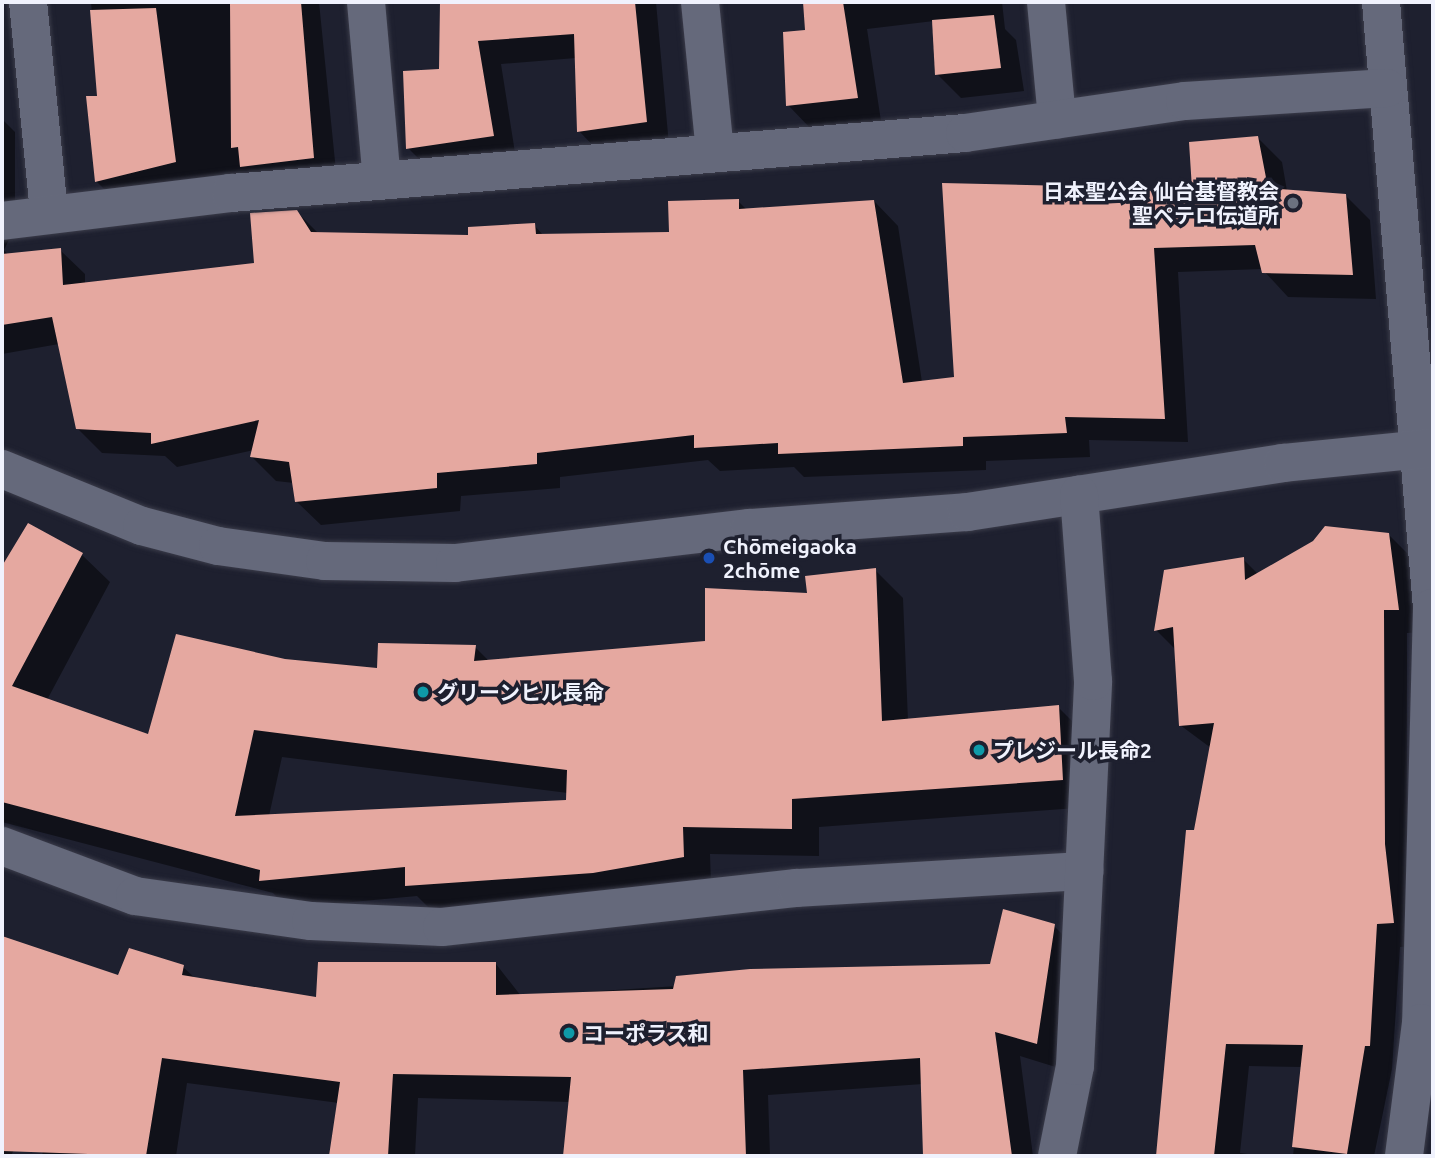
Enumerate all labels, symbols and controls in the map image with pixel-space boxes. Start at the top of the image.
place label: 日本聖公会 仙台基督教会 聖ペテロ伝道所 [1043,178,1279,228]
marker: 日本聖公会 仙台基督教会 聖ペテロ伝道所 [1285,195,1301,211]
place label: Chōmeigaoka 2chōme [723,533,857,583]
marker: Chōmeigaoka 2chōme [701,550,717,566]
place label: グリーンヒル長命 [437,679,605,705]
marker: グリーンヒル長命 [415,684,431,700]
place label: プレジール長命2 [993,737,1152,763]
marker: プレジール長命2 [971,742,987,758]
place label: コーポラス和 [583,1020,709,1046]
marker: コーポラス和 [561,1025,577,1041]

